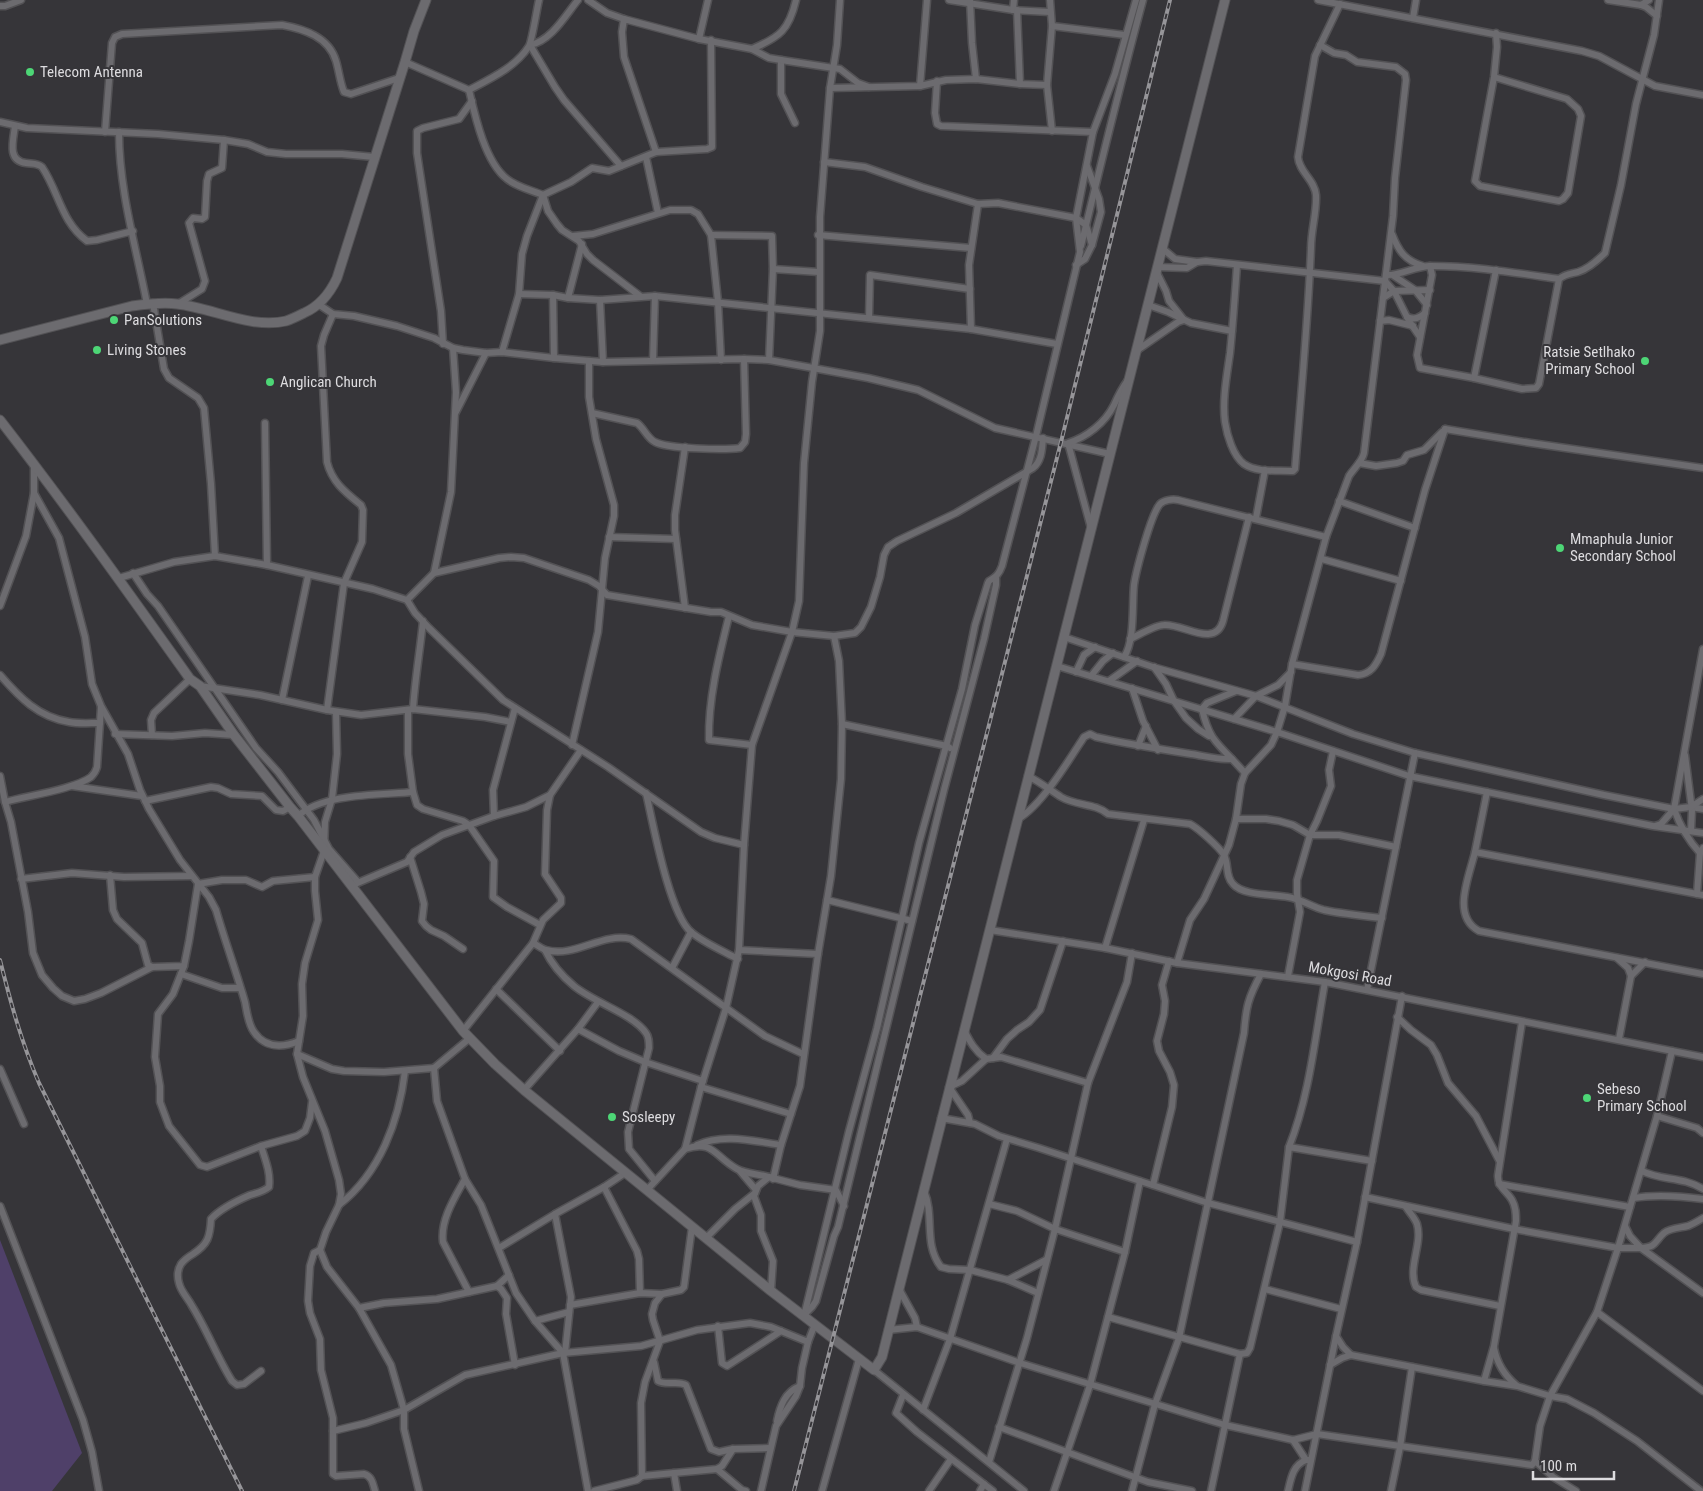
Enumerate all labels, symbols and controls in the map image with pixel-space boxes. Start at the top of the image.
place label: Telecom Antenna [40,63,143,81]
marker: Telecom Antenna [24,66,36,78]
place label: PanSolutions [124,311,202,329]
marker: PanSolutions [108,314,120,326]
place label: Living Stones [107,341,186,359]
place label: Ratsie Setlhako Primary School [1543,343,1635,378]
marker: Living Stones [91,344,103,356]
marker: Ratsie Setlhako Primary School [1639,355,1651,367]
place label: Anglican Church [280,373,377,391]
marker: Anglican Church [264,376,276,388]
place label: Mmaphula Junior Secondary School [1570,530,1676,565]
marker: Mmaphula Junior Secondary School [1554,542,1566,554]
street label: Mokgosi Road [1307,958,1393,990]
place label: Sebeso Primary School [1597,1080,1687,1115]
marker: Sebeso Primary School [1581,1092,1593,1104]
place label: Sosleepy [622,1108,675,1126]
marker: Sosleepy [606,1111,618,1123]
scale bar [1533,1448,1614,1480]
text: 100 m [1540,1457,1577,1475]

